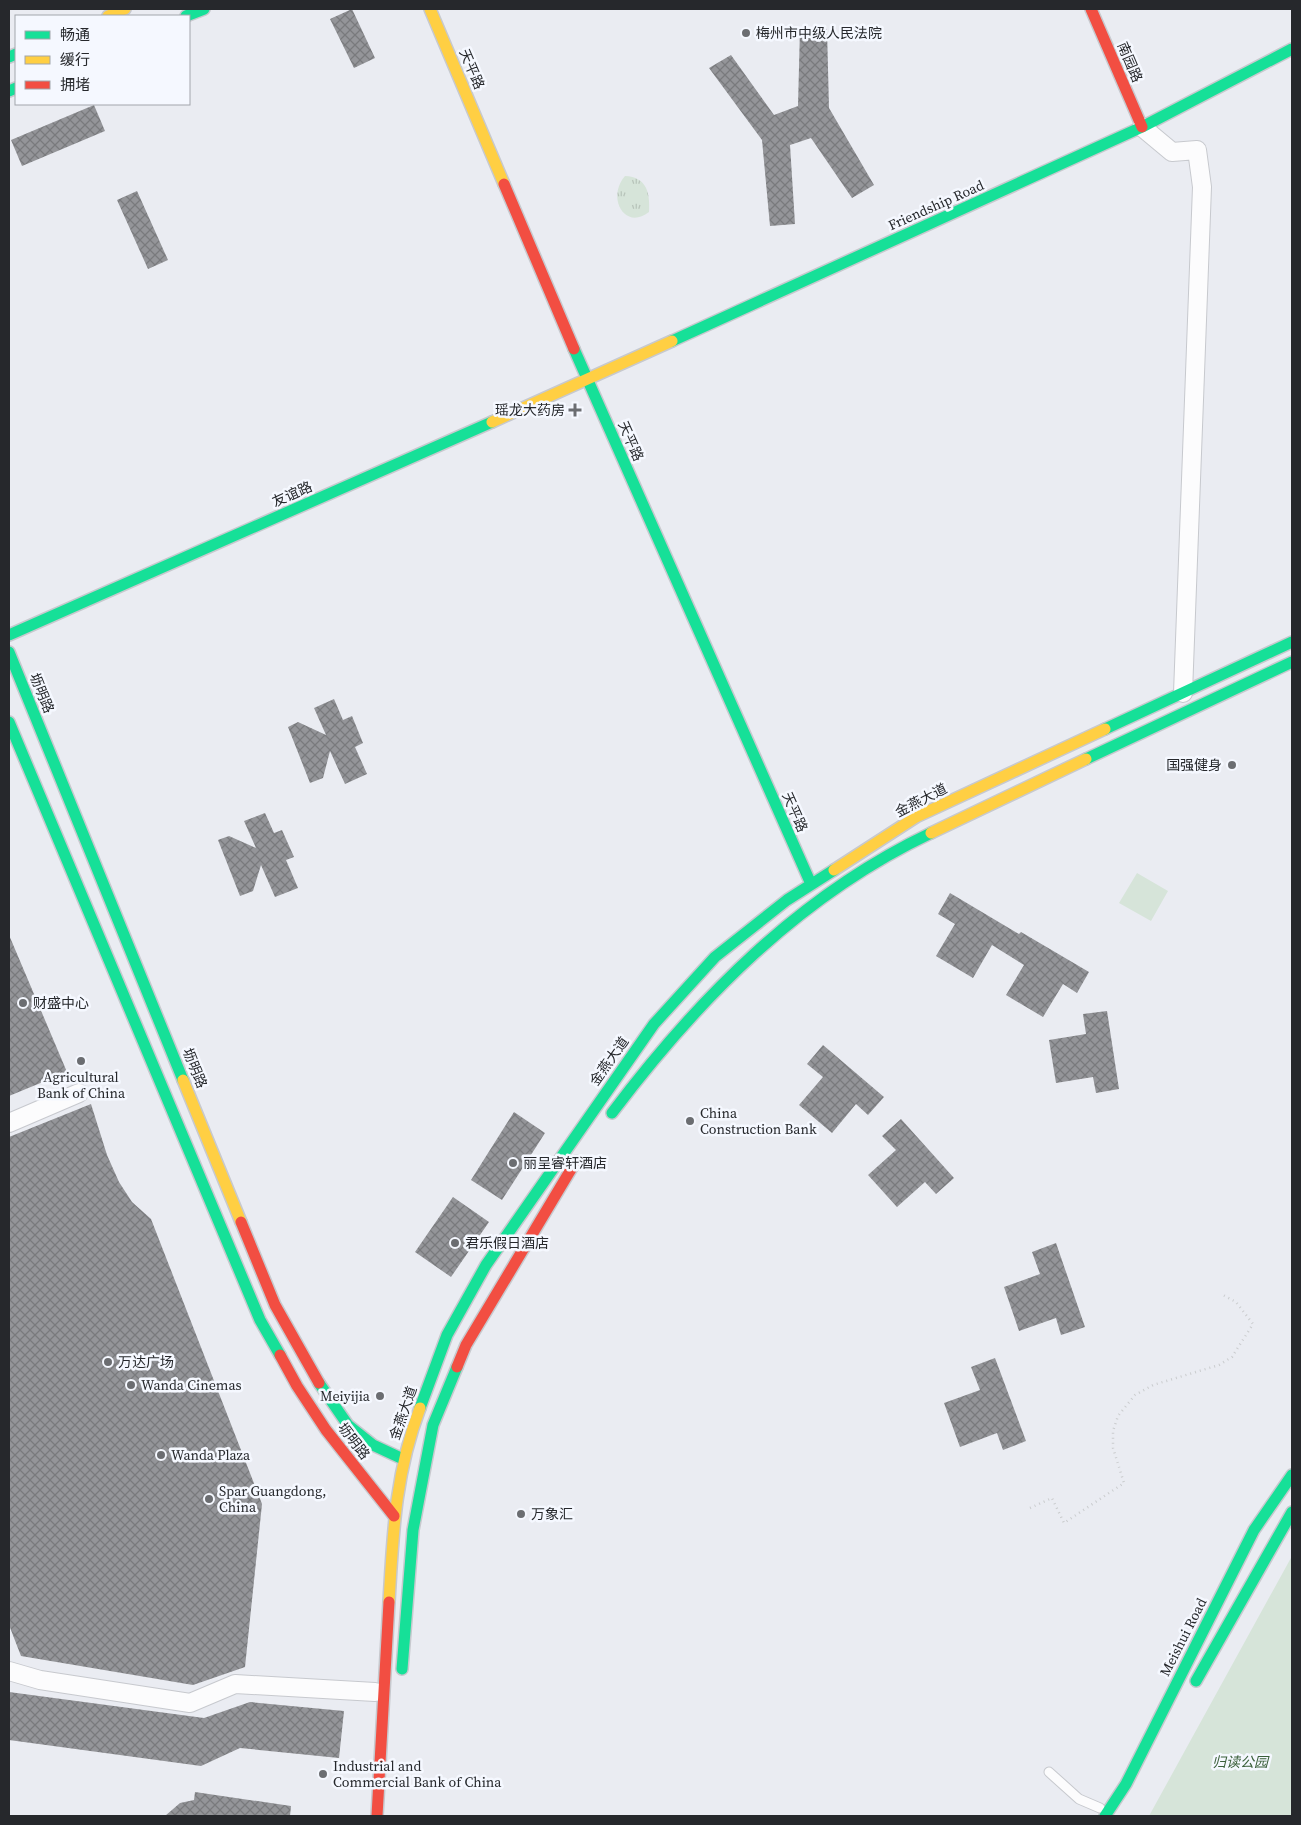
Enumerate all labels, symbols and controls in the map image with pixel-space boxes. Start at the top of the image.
legend [15,15,190,105]
place label: 梅州市中级人民法院 [756,23,882,43]
text: 畅通 [60,24,90,45]
marker: 梅州市中级人民法院 [740,27,752,39]
street label: 南园路 [1113,39,1147,85]
street label: 天平路 [455,46,489,92]
text: 缓行 [60,49,90,70]
text: 拥堵 [60,74,90,95]
street label: Friendship Road [885,175,987,235]
place label: 瑶龙大药房 [495,400,565,420]
marker: 瑶龙大药房 [569,404,581,416]
street label: 天平路 [613,418,649,464]
street label: 友谊路 [269,476,315,512]
street label: 坜明路 [25,670,59,716]
place label: 国强健身 [1166,755,1222,775]
marker: 国强健身 [1226,759,1238,771]
street label: 金燕大道 [892,778,950,822]
street label: 天平路 [777,789,813,835]
place label: 财盛中心 [33,993,89,1013]
marker: 财盛中心 [17,997,29,1009]
street label: 金燕大道 [585,1032,633,1090]
street label: 坜明路 [178,1045,212,1091]
marker: Agricultural Bank of China [75,1055,87,1067]
place label: Agricultural Bank of China [37,1067,126,1103]
place label: China Construction Bank [700,1103,817,1139]
marker: China Construction Bank [684,1115,696,1127]
place label: 丽呈睿轩酒店 [523,1153,607,1173]
marker: 丽呈睿轩酒店 [507,1157,519,1169]
place label: 君乐假日酒店 [465,1233,549,1253]
marker: 君乐假日酒店 [449,1237,461,1249]
place label: 万达广场 [118,1352,174,1372]
marker: 万达广场 [102,1356,114,1368]
place label: Wanda Cinemas [141,1375,242,1395]
marker: Wanda Cinemas [125,1379,137,1391]
street label: 金燕大道 [384,1383,422,1443]
place label: Meiyijia [320,1386,371,1406]
marker: Meiyijia [374,1390,386,1402]
street label: 坜明路 [333,1418,375,1464]
place label: Wanda Plaza [171,1445,251,1465]
marker: Wanda Plaza [155,1449,167,1461]
place label: Spar Guangdong, China [219,1481,326,1517]
marker: Spar Guangdong, China [203,1493,215,1505]
place label: 万象汇 [531,1504,573,1524]
marker: 万象汇 [515,1508,527,1520]
street label: Meishui Road [1155,1594,1211,1680]
park label: 归读公园 [1212,1752,1270,1772]
place label: Industrial and Commercial Bank of China [333,1756,502,1792]
marker: Industrial and Commercial Bank of China [317,1768,329,1780]

